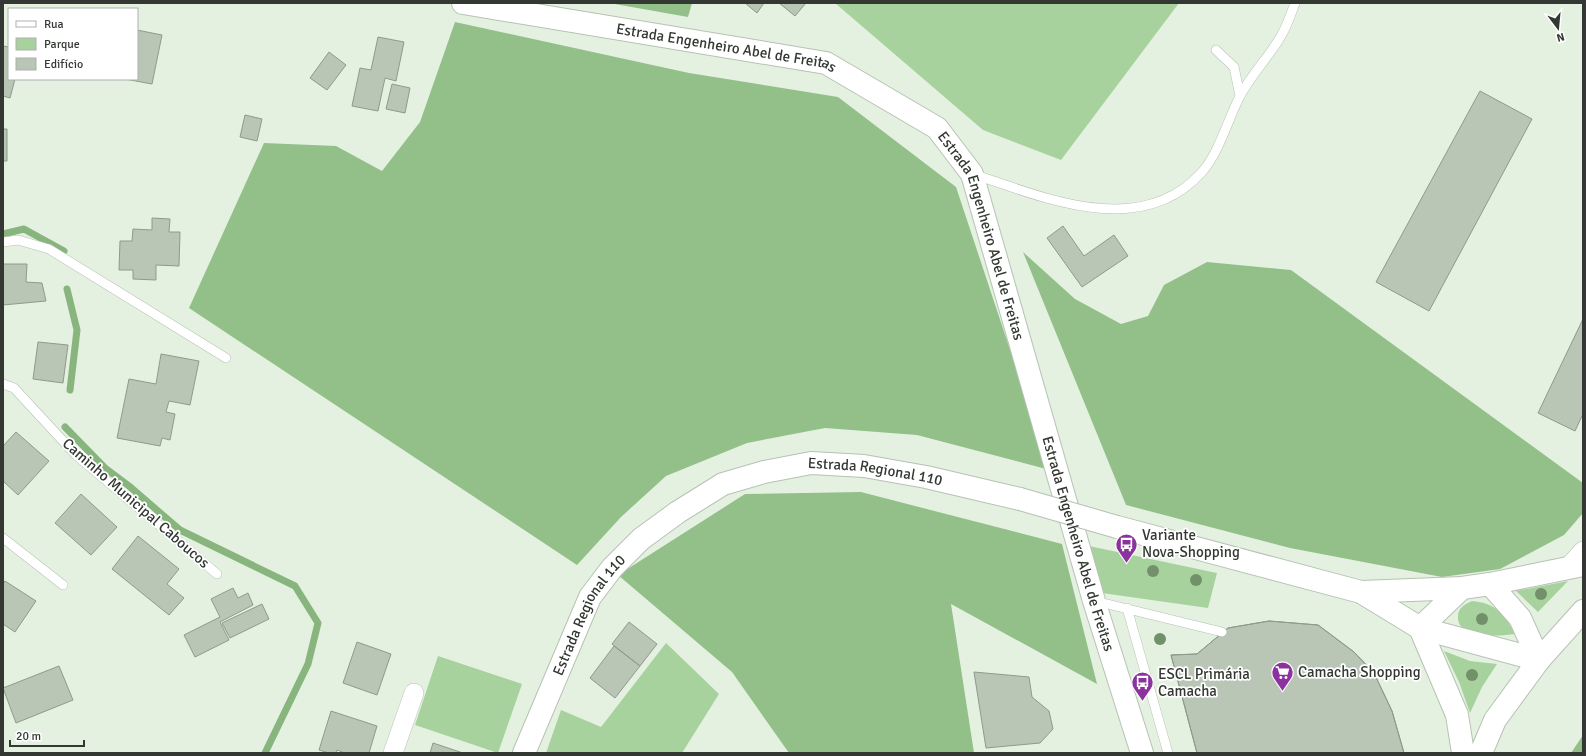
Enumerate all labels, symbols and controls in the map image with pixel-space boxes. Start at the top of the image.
legend [8,8,138,80]
north arrow [1538,8,1578,48]
text: Rua [44,17,64,32]
street label: Estrada Engenheiro Abel de Freitas [615,19,840,76]
text: N [1555,30,1566,44]
text: Parque [44,37,80,52]
text: Edifício [44,57,83,72]
street label: Estrada Engenheiro Abel de Freitas [934,128,1028,343]
street label: Caminho Municipal Caboucos [59,434,214,572]
street label: Estrada Engenheiro Abel de Freitas [1038,434,1118,654]
street label: Estrada Regional 110 [807,454,944,490]
place label: Variante Nova-Shopping [1142,526,1240,561]
bus stop icon: Variante Nova-Shopping [1114,531,1140,564]
street label: Estrada Regional 110 [549,551,629,678]
supermarket icon: Camacha Shopping [1269,659,1295,692]
place label: Camacha Shopping [1298,663,1421,681]
place label: ESCL Primária Camacha [1158,665,1250,700]
bus stop icon: ESCL Primária Camacha [1130,670,1156,703]
scale bar [10,722,84,748]
text: 20 m [16,729,41,744]

